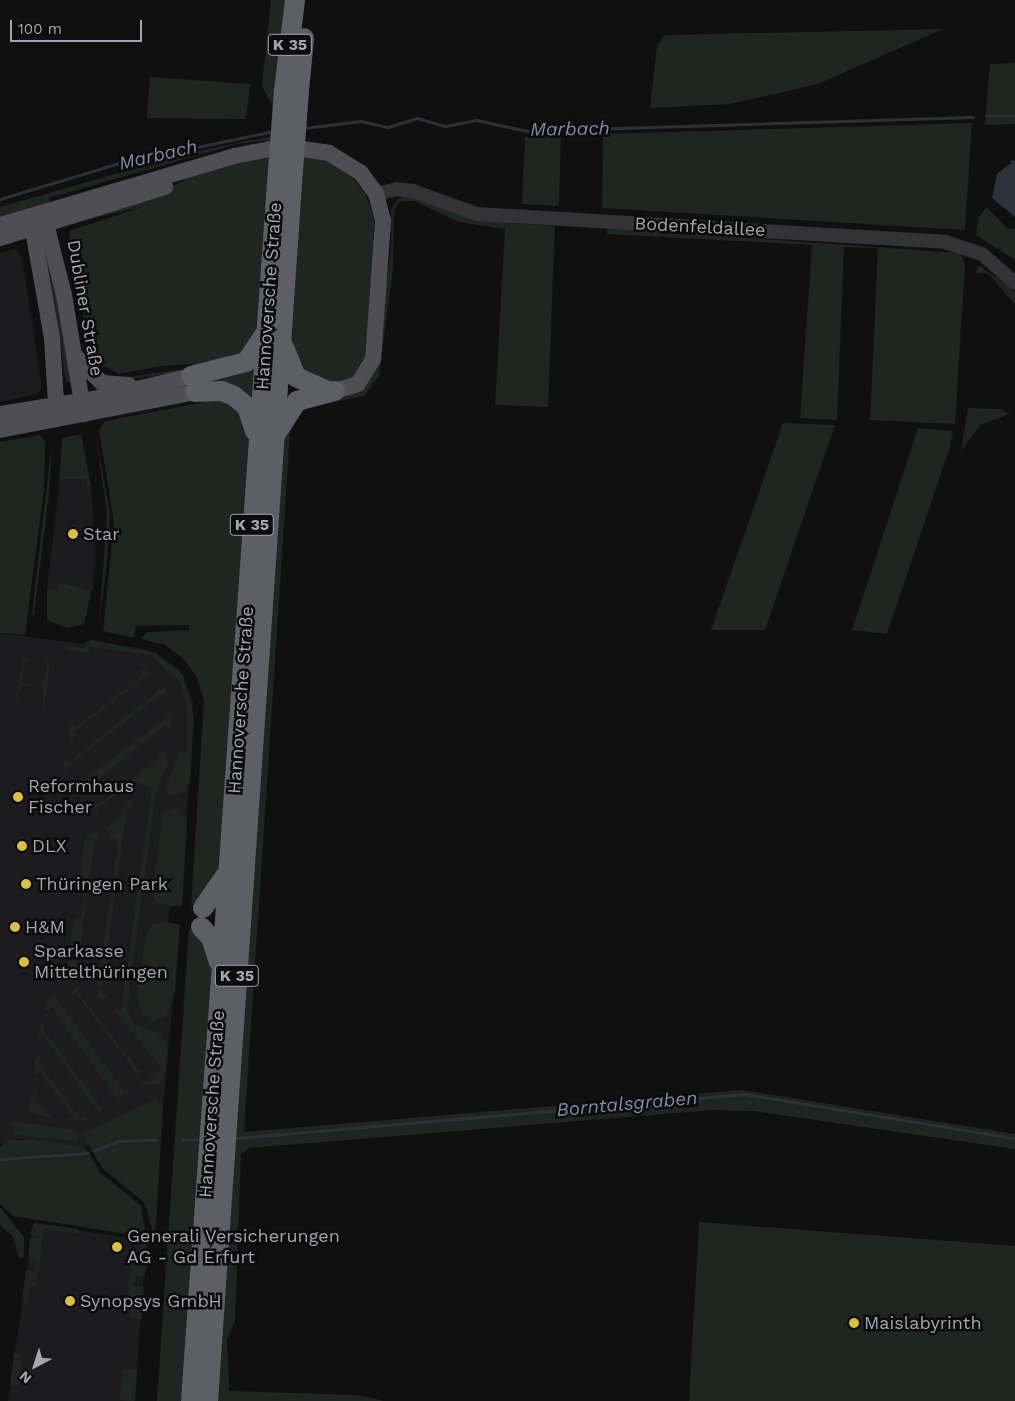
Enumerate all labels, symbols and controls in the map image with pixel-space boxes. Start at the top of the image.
scale bar [12,10,145,42]
text: 100 m [18,20,62,38]
road number: K 35 [268,32,312,58]
water label: Marbach [530,117,610,141]
water label: Marbach [117,135,199,175]
street label: Hannoversche Straße [252,201,286,391]
street label: Bodenfeldallee [634,213,766,241]
street label: Dubliner Straße [62,238,108,378]
road number: K 35 [230,512,274,538]
place label: Star [83,523,120,545]
marker: Star [67,528,79,540]
street label: Hannoversche Straße [224,605,258,795]
place label: Reformhaus Fischer [28,776,134,819]
marker: Reformhaus Fischer [12,791,24,803]
place label: DLX [32,835,67,857]
marker: DLX [16,840,28,852]
place label: Thüringen Park [36,873,168,895]
marker: Thüringen Park [20,878,32,890]
place label: H&M [25,916,65,938]
marker: H&M [9,921,21,933]
place label: Sparkasse Mittelthüringen [34,941,168,984]
marker: Sparkasse Mittelthüringen [18,956,30,968]
road number: K 35 [214,962,260,989]
street label: Hannoversche Straße [195,1009,229,1199]
water label: Borntalsgraben [556,1086,698,1122]
place label: Generali Versicherungen AG - Gd Erfurt [127,1226,340,1268]
marker: Generali Versicherungen AG - Gd Erfurt [111,1241,123,1253]
place label: Synopsys GmbH [80,1290,222,1312]
marker: Synopsys GmbH [64,1295,76,1307]
place label: Maislabyrinth [864,1312,982,1334]
marker: Maislabyrinth [848,1317,860,1329]
north arrow [10,1341,60,1391]
text: N [16,1368,34,1387]

